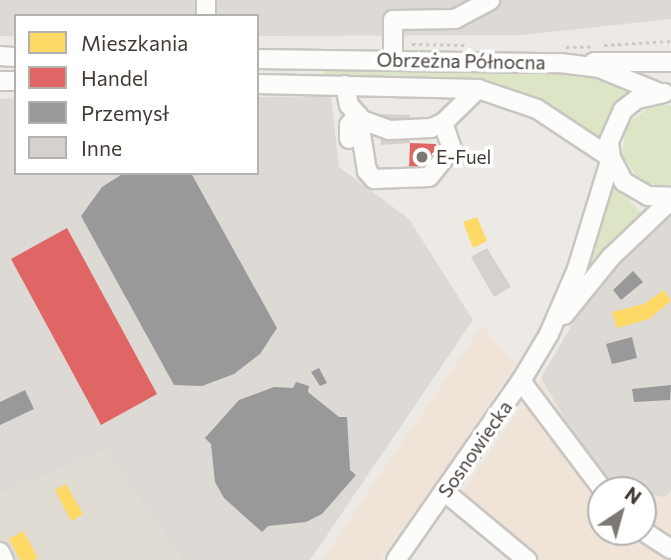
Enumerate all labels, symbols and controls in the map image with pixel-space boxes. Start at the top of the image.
legend [14,14,259,175]
text: Mieszkania [81,30,188,55]
street label: Obrzeżna Północna [376,48,546,74]
text: Handel [81,65,148,90]
text: Przemysł [81,100,169,125]
text: Inne [81,135,122,160]
place label: E-Fuel [436,146,491,168]
marker: E-Fuel [414,149,430,165]
street label: Sosnowiecka [433,396,517,502]
north arrow [587,476,657,546]
text: N [621,482,646,509]

